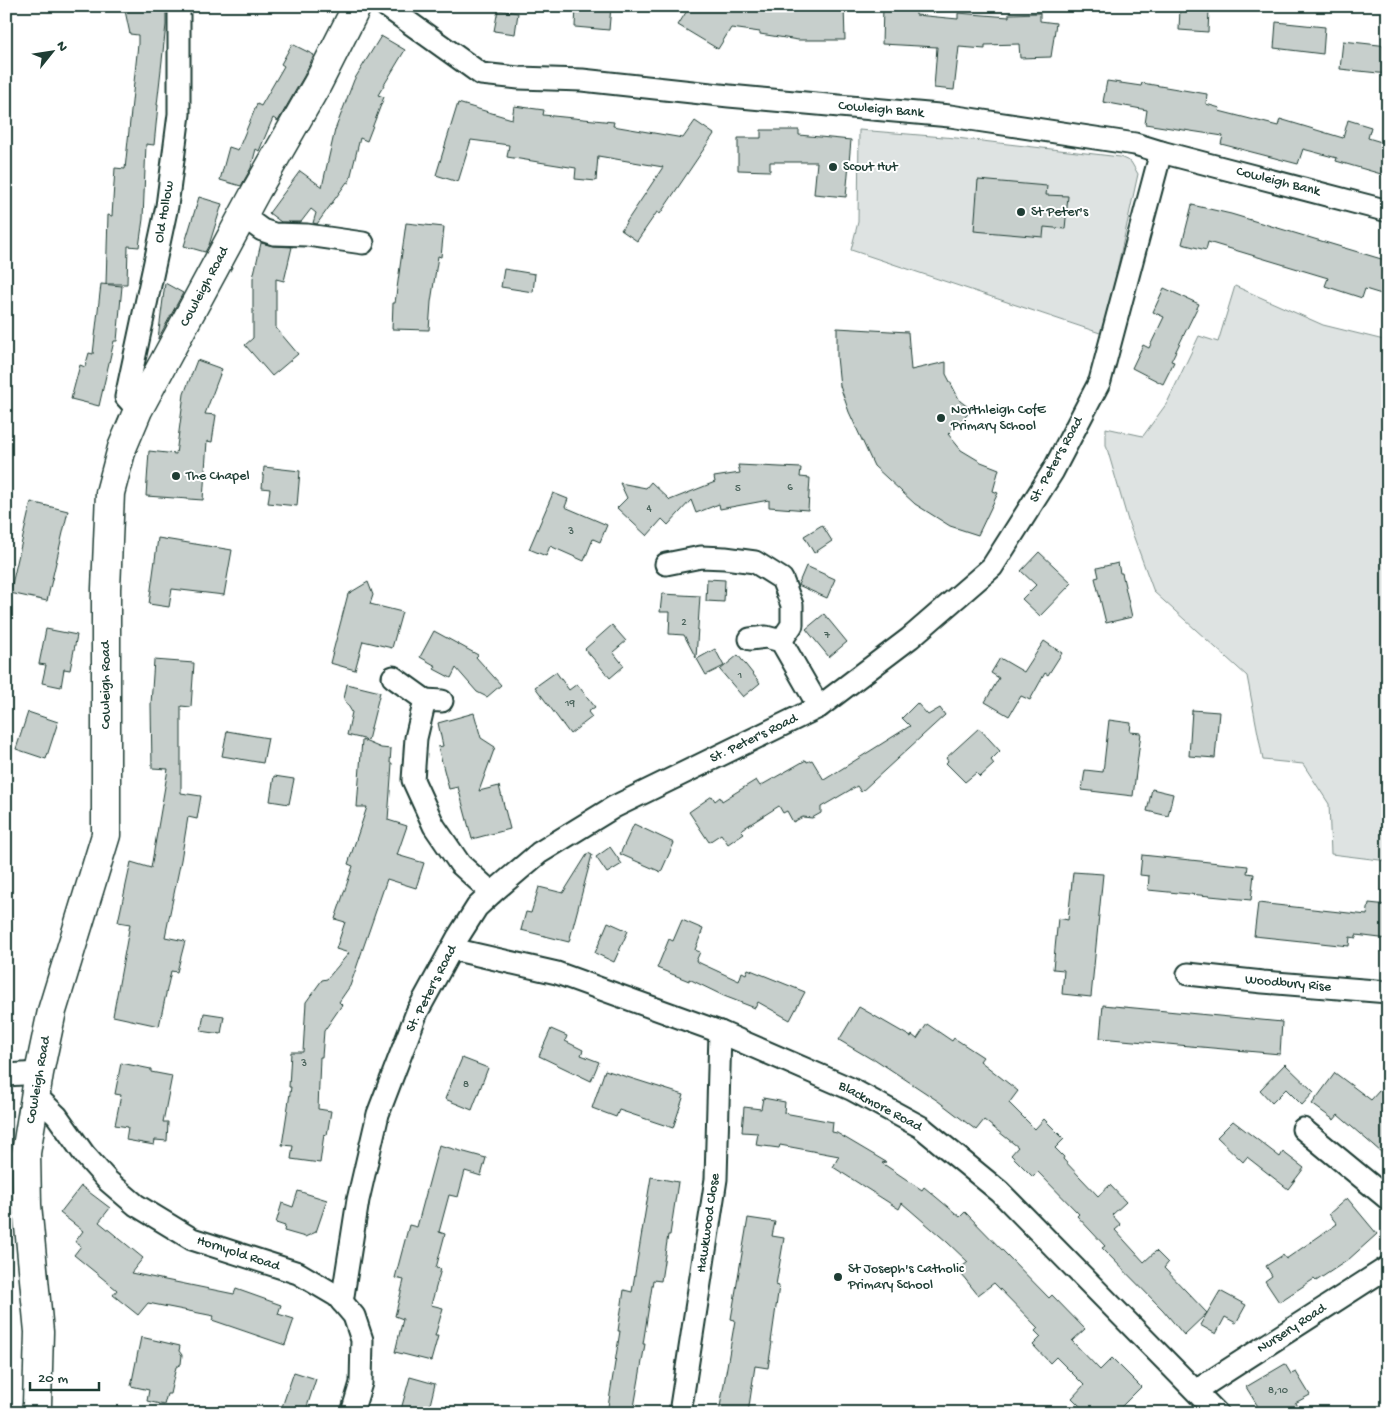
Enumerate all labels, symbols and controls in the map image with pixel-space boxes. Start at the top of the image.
north arrow [28,28,78,78]
text: N [51,39,71,55]
street label: Cowleigh Bank [838,98,926,122]
place label: Scout Hut [843,159,899,176]
marker: Scout Hut [827,161,839,173]
street label: Cowleigh Bank [1234,163,1323,201]
street label: Old Hollow [151,180,179,244]
place label: St Peter's [1031,204,1089,221]
marker: St Peter's [1015,206,1027,218]
street label: Cowleigh Road [177,242,234,330]
place label: Northleigh CofE Primary School [950,402,1047,435]
marker: Northleigh CofE Primary School [935,412,947,424]
street label: St. Peter's Road [1026,413,1088,506]
place label: The Chapel [185,468,250,485]
marker: The Chapel [170,470,182,482]
house number: 6 [787,482,793,494]
house number: 5 [735,483,741,495]
house number: 4 [646,503,652,515]
house number: 3 [567,526,574,538]
house number: 2 [681,617,687,629]
house number: 7 [823,630,830,642]
street label: Cowleigh Road [98,639,115,729]
house number: 1 [737,670,742,682]
house number: 19 [564,698,575,710]
street label: St. Peter's Road [707,710,802,768]
street label: St. Peter's Road [403,941,462,1035]
street label: Woodbury Rise [1244,972,1333,996]
street label: Cowleigh Road [23,1033,55,1125]
house number: 3 [300,1058,307,1070]
street label: Blackmore Road [834,1077,926,1137]
house number: 8 [463,1079,469,1091]
street label: Hawkwood Close [694,1172,724,1274]
street label: Hornyold Road [194,1233,283,1276]
place label: St Joseph's Catholic Primary School [847,1261,965,1294]
marker: St Joseph's Catholic Primary School [832,1271,844,1283]
street label: Nursery Road [1254,1299,1331,1358]
scale bar [30,1359,99,1391]
text: 20 m [38,1370,68,1388]
house number: 8,10 [1268,1385,1288,1397]

